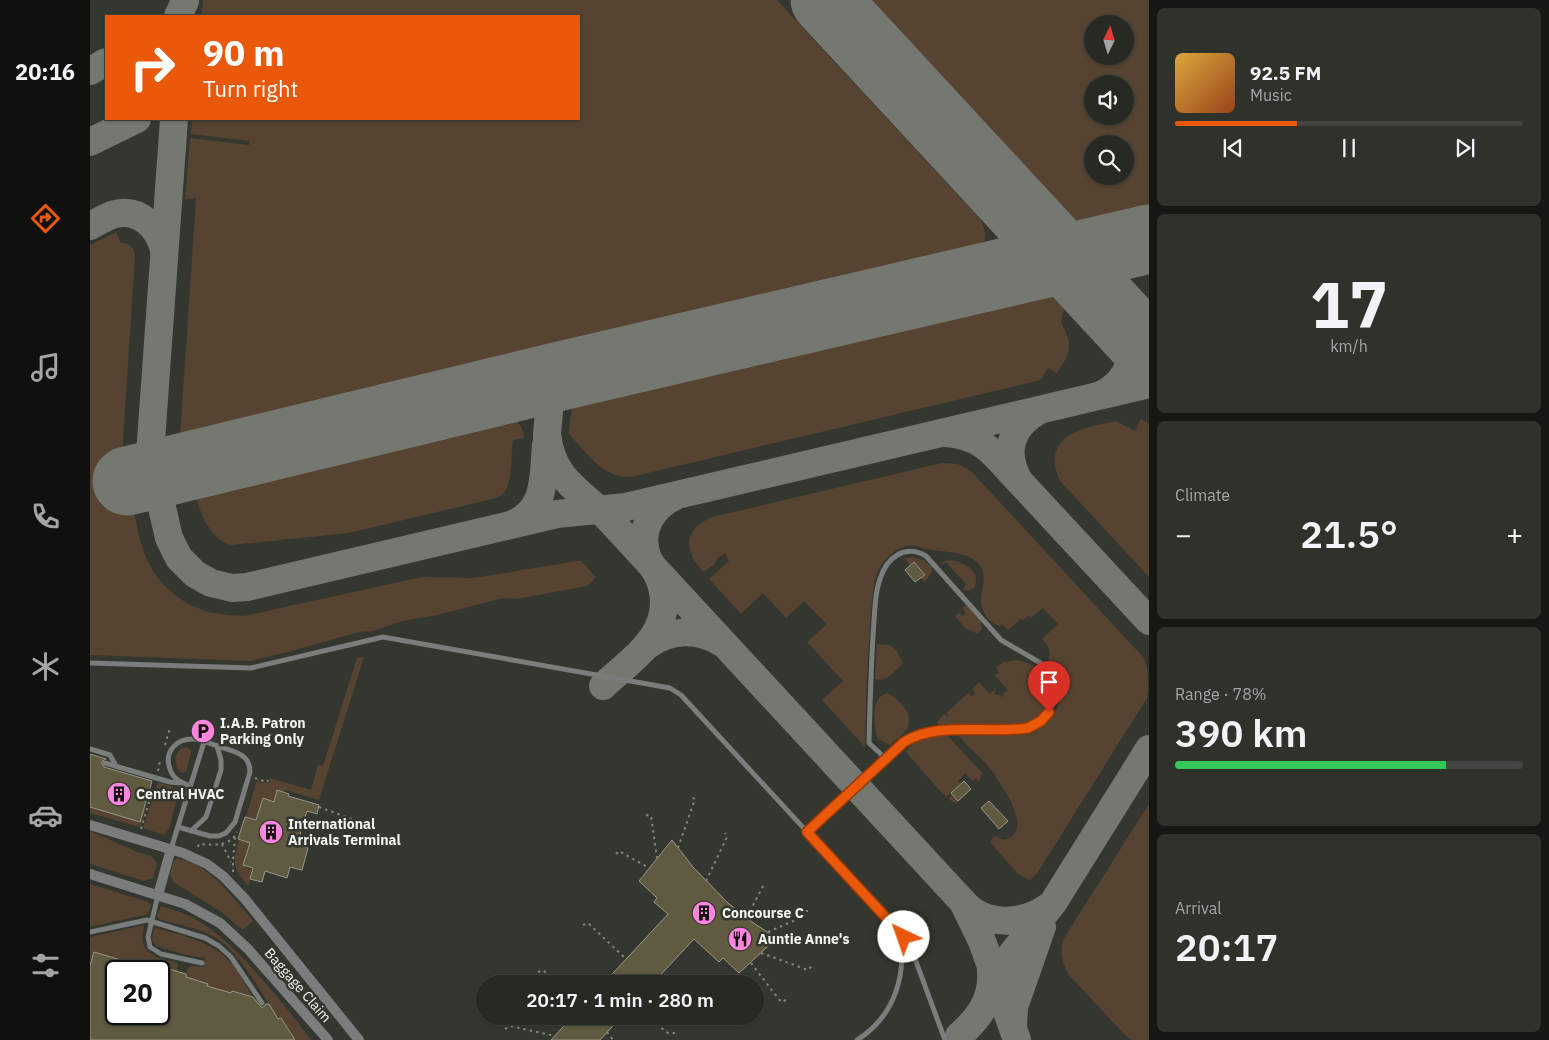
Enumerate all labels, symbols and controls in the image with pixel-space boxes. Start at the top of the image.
north arrow [1084,15,1134,65]
map controls [1084,15,1134,185]
text: 90 m [203,30,285,76]
icon: right [120,35,185,100]
text: 20:16 [15,57,75,86]
text: 92.5 FM [1250,61,1321,85]
text: Turn right [203,74,298,103]
button: sound [1084,75,1134,125]
text: Music [1250,85,1292,105]
icon: previous [1219,134,1247,162]
icon: pause [1335,134,1363,162]
icon: next [1451,134,1479,162]
button: search [1084,135,1134,185]
icon: directions [28,201,63,236]
text: 17 [1310,261,1388,346]
text: km/h [1330,336,1368,356]
icon: music [28,350,63,385]
text: Climate [1175,485,1230,505]
icon: phone [28,499,63,534]
text: 21.5° [1300,509,1398,558]
text: − [1175,516,1192,553]
text: + [1506,516,1523,553]
icon: climate [28,649,63,684]
pin [1028,661,1070,712]
icon: arrive [1035,668,1063,696]
text: Range · 78% [1175,684,1267,704]
text: 390 km [1175,708,1307,757]
place label: I.A.B. Patron Parking Only [220,714,306,748]
parking icon: I.A.B. Patron Parking Only [190,718,216,744]
building icon: Central HVAC [106,781,132,807]
place label: Central HVAC [136,785,224,803]
icon: car [28,798,63,833]
place label: International Arrivals Terminal [288,815,401,849]
building icon: International Arrivals Terminal [258,819,284,845]
text: Arrival [1175,898,1222,918]
building icon: Concourse C [691,900,717,926]
place label: Concourse C [722,904,804,922]
position arrow [877,910,929,962]
text: 20:17 [1175,922,1278,971]
restaurant icon: Auntie Anne's [727,926,753,952]
place label: Auntie Anne's [758,930,850,948]
street label: Baggage Claim [261,944,335,1026]
icon: filters [28,948,63,983]
speed limit sign: 20 [105,960,170,1025]
text: 20:17 · 1 min · 280 m [526,988,714,1012]

